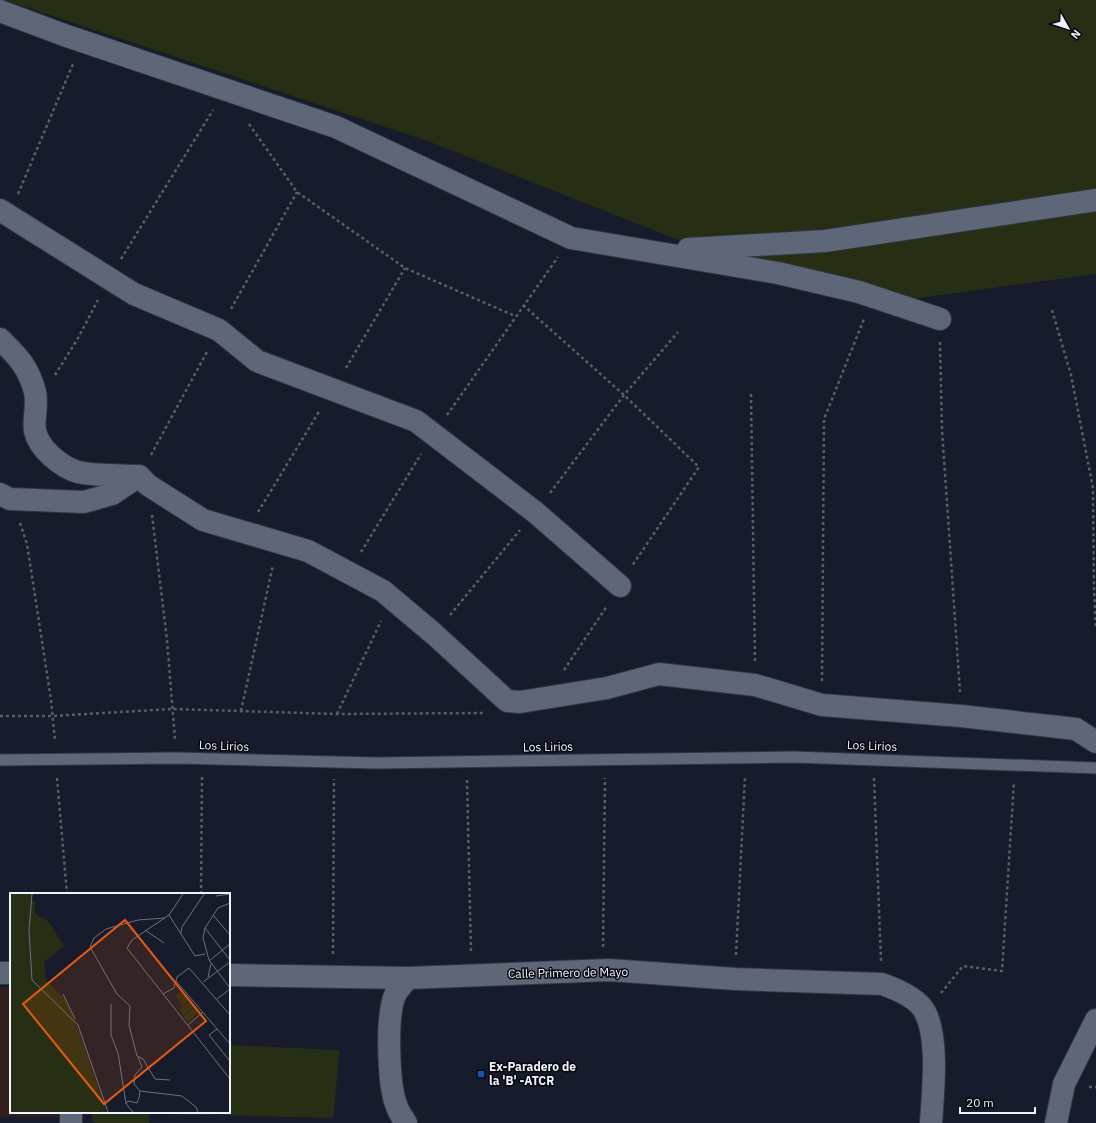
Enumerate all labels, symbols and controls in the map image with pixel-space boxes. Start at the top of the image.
north arrow [1048,8,1088,48]
text: N [1068,27,1084,42]
street label: Los Lirios [199,737,250,754]
street label: Los Lirios [847,737,898,754]
street label: Los Lirios [523,739,573,754]
inset map [10,893,230,1113]
street label: Calle Primero de Mayo [508,964,629,981]
place label: Ex-Paradero de la 'B' -ATCR [489,1059,576,1088]
marker: Ex-Paradero de la 'B' -ATCR [476,1069,486,1079]
scale bar [960,1089,1035,1115]
text: 20 m [966,1095,994,1110]

